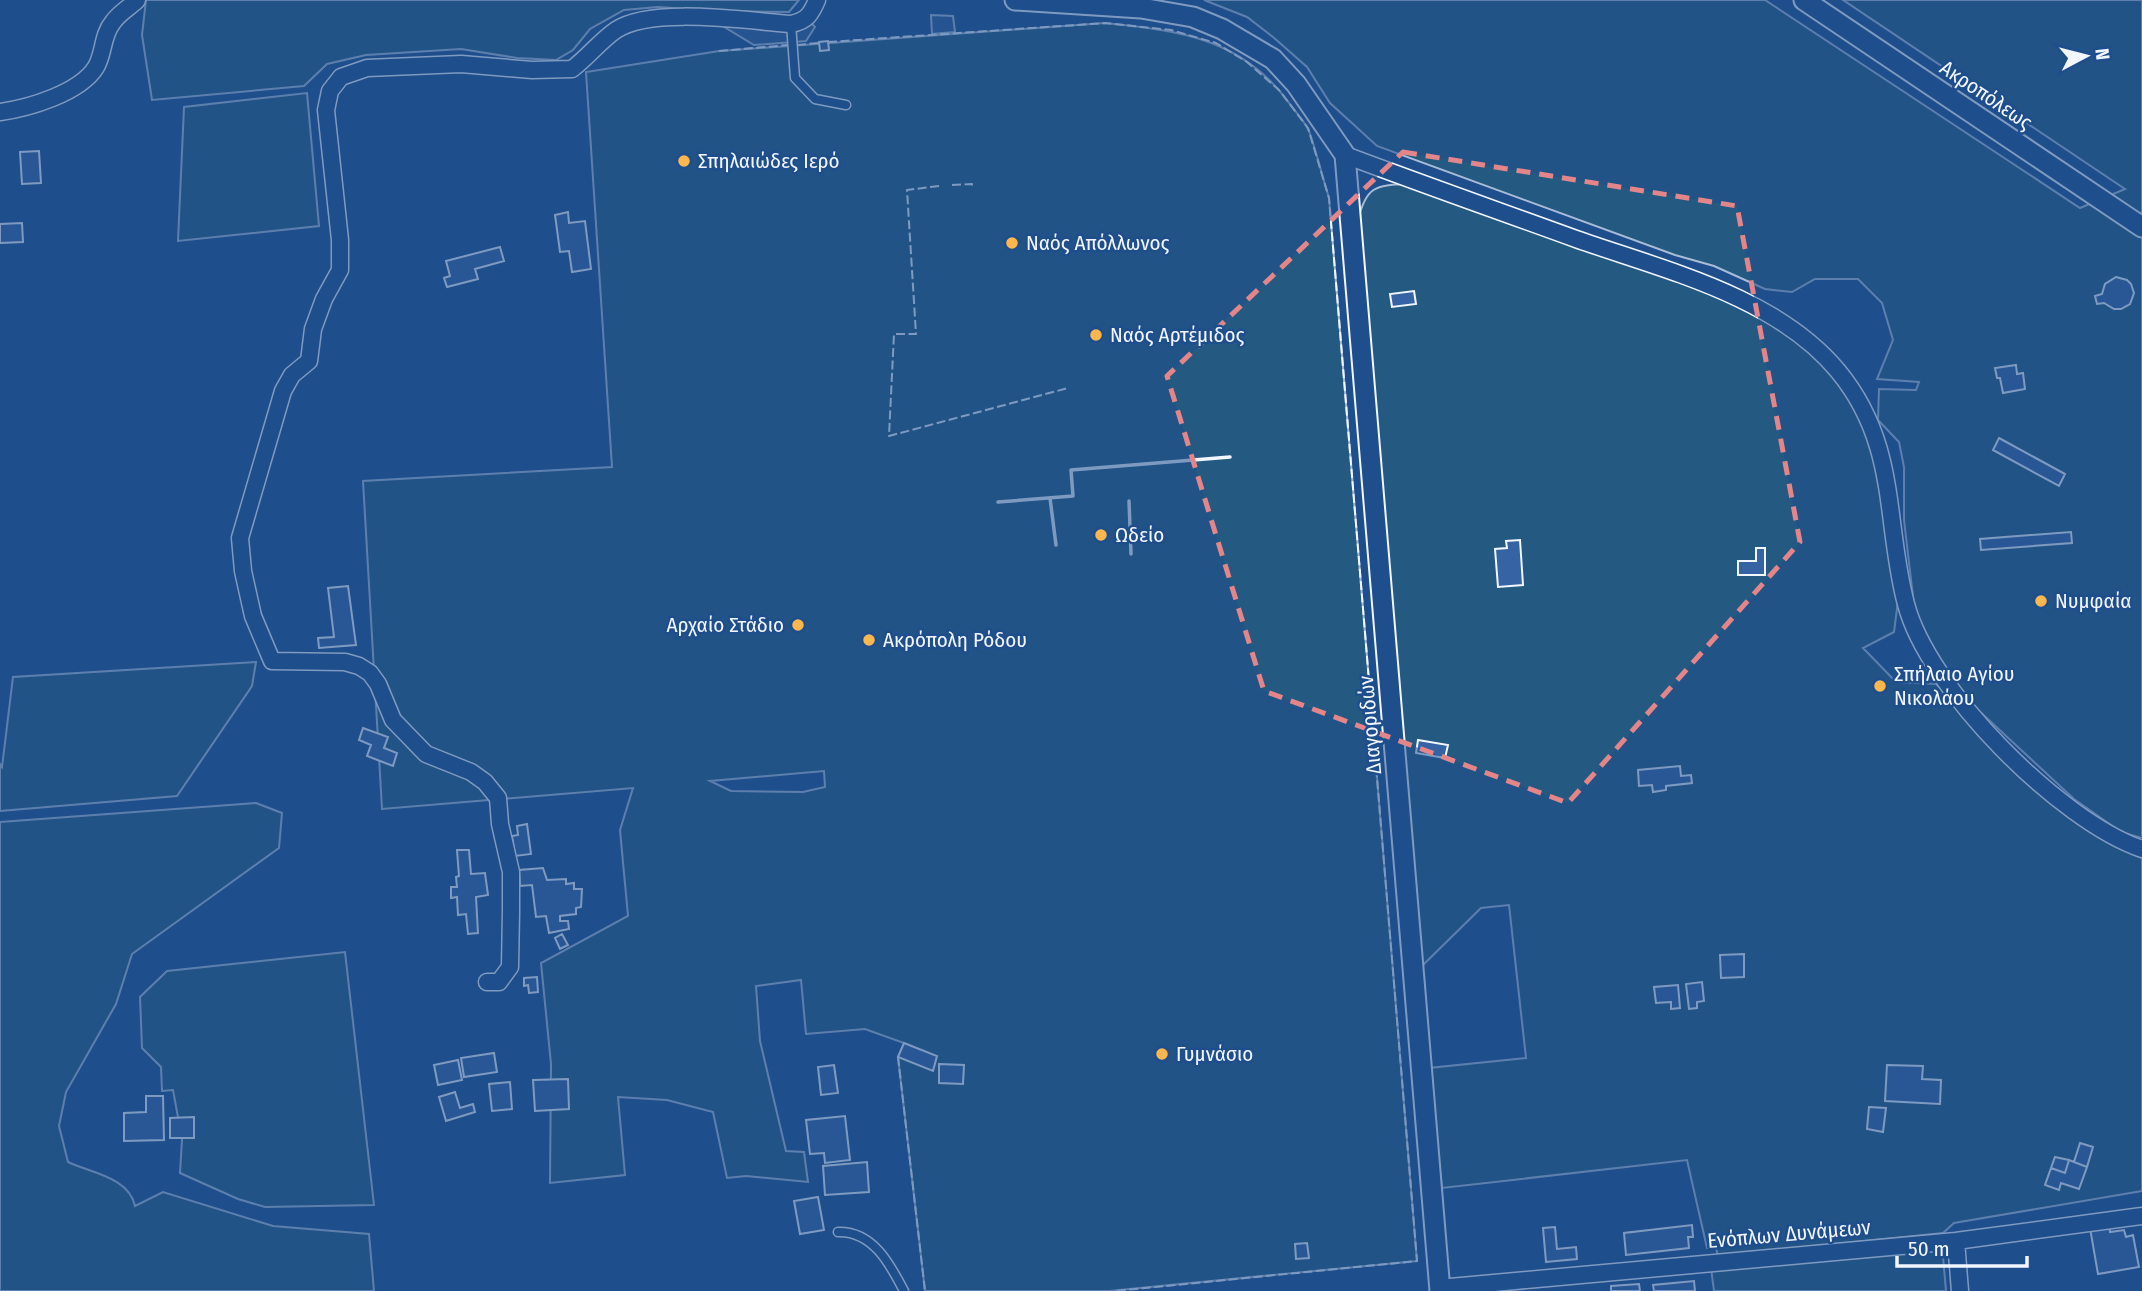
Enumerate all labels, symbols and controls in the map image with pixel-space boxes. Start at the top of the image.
north arrow [2051,21,2121,91]
text: N [2090,47,2114,61]
street label: Ακροπόλεως [1935,55,2037,135]
place label: Σπηλαιώδες Ιερό [698,148,840,174]
marker: Σπηλαιώδες Ιερό [676,153,692,169]
place label: Ναός Απόλλωνος [1026,230,1170,256]
marker: Ναός Απόλλωνος [1004,235,1020,251]
place label: Ναός Αρτέμιδος [1110,322,1244,348]
marker: Ναός Αρτέμιδος [1088,327,1104,343]
place label: Ωδείο [1115,522,1164,548]
marker: Ωδείο [1093,527,1109,543]
place label: Νυμφαία [2055,588,2132,614]
marker: Νυμφαία [2033,593,2049,609]
place label: Αρχαίο Στάδιο [666,612,784,638]
marker: Αρχαίο Στάδιο [790,617,806,633]
place label: Ακρόπολη Ρόδου [883,627,1027,653]
marker: Ακρόπολη Ρόδου [861,632,877,648]
place label: Σπήλαιο Αγίου Νικολάου [1894,661,2015,711]
street label: Διαγοριδών [1353,675,1387,775]
marker: Σπήλαιο Αγίου Νικολάου [1872,678,1888,694]
place label: Γυμνάσιο [1176,1041,1253,1067]
marker: Γυμνάσιο [1154,1046,1170,1062]
street label: Ενόπλων Δυνάμεων [1706,1214,1872,1254]
scale bar [1897,1224,2026,1268]
text: 50 m [1908,1236,1950,1262]

